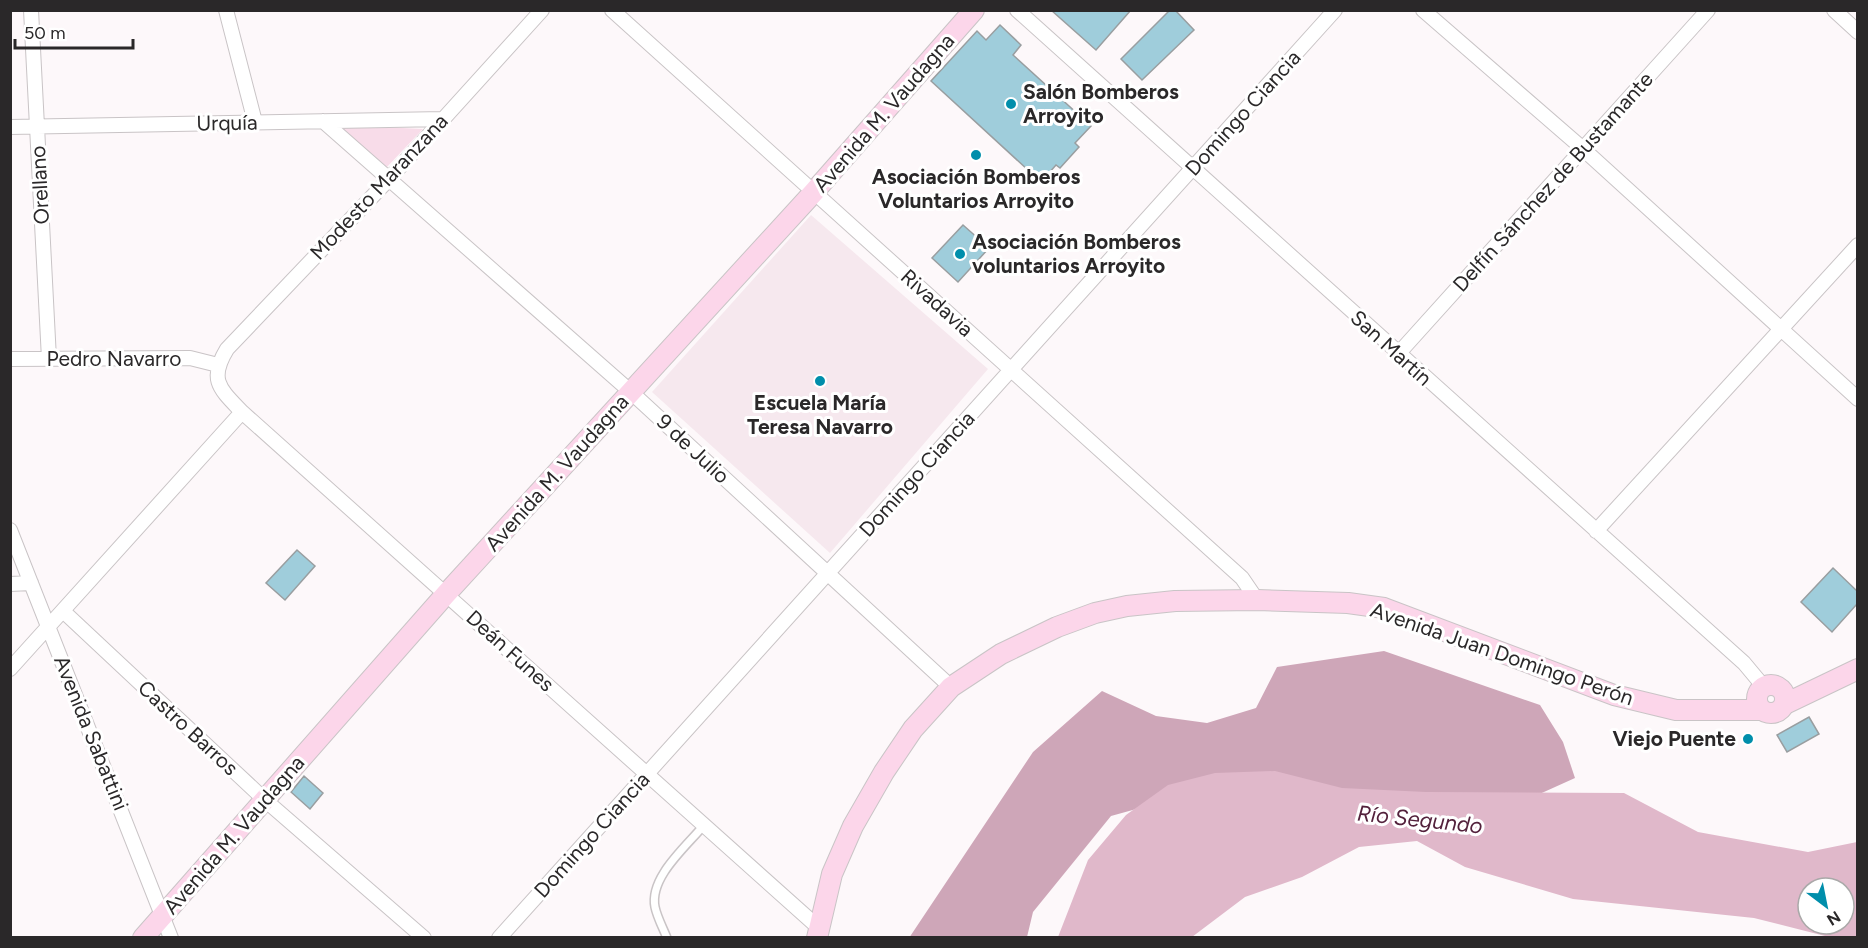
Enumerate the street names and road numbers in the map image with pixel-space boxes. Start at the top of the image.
street label: Avenida M. Vaudagna [808,28,959,197]
street label: Domingo Ciancia [1180,45,1306,181]
street label: Delfín Sánchez de Bustamante [1447,67,1658,297]
street label: Urquía [196,109,258,136]
street label: Modesto Maranzana [305,109,453,265]
street label: Orellano [25,145,54,225]
street label: Rivadavia [896,264,979,342]
street label: San Martín [1346,305,1437,391]
street label: Pedro Navarro [47,346,181,371]
street label: Avenida M. Vaudagna [480,389,634,556]
street label: Domingo Ciancia [854,406,980,542]
street label: 9 de Julio [652,409,735,489]
street label: Avenida Juan Domingo Perón [1367,597,1637,710]
street label: Deán Funes [461,605,559,697]
street label: Avenida Sabattini [49,652,134,814]
street label: Castro Barros [133,675,244,780]
street label: Avenida M. Vaudagna [158,750,309,919]
street label: Domingo Ciancia [529,767,655,903]

